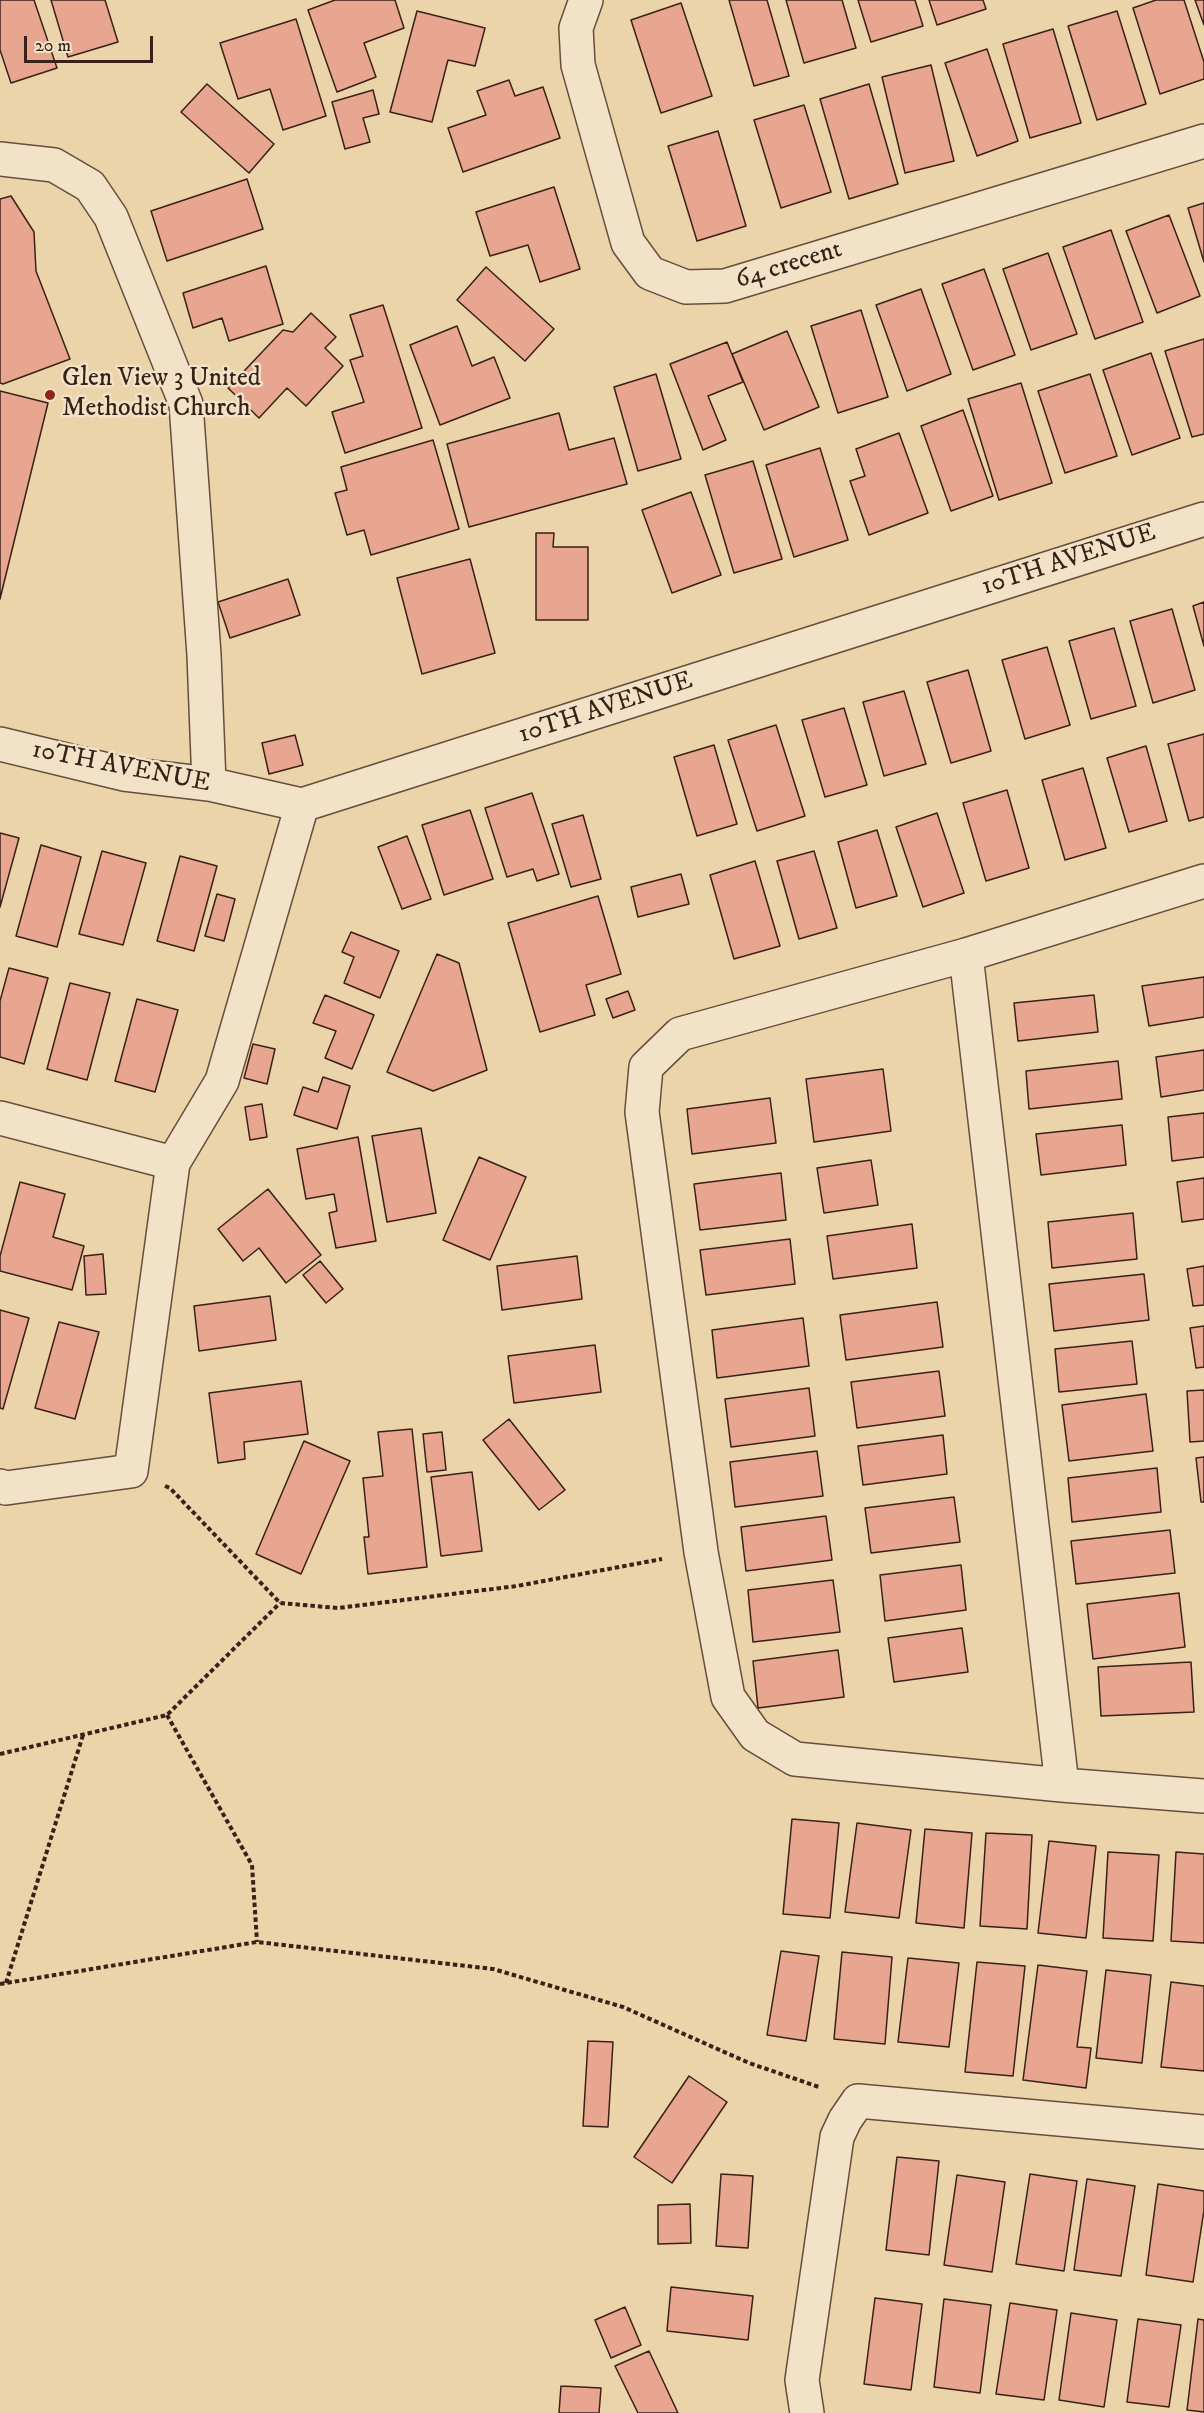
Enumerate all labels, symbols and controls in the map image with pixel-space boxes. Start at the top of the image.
scale bar [27,24,156,62]
text: 20 m [35,35,71,57]
street label: 64 crecent [732,235,846,297]
place label: Glen View 3 United Methodist Church [62,364,261,426]
marker: Glen View 3 United Methodist Church [43,388,57,402]
street label: 10TH AVENUE [978,518,1160,604]
street label: 10TH AVENUE [515,666,697,752]
street label: 10TH AVENUE [29,735,213,801]

